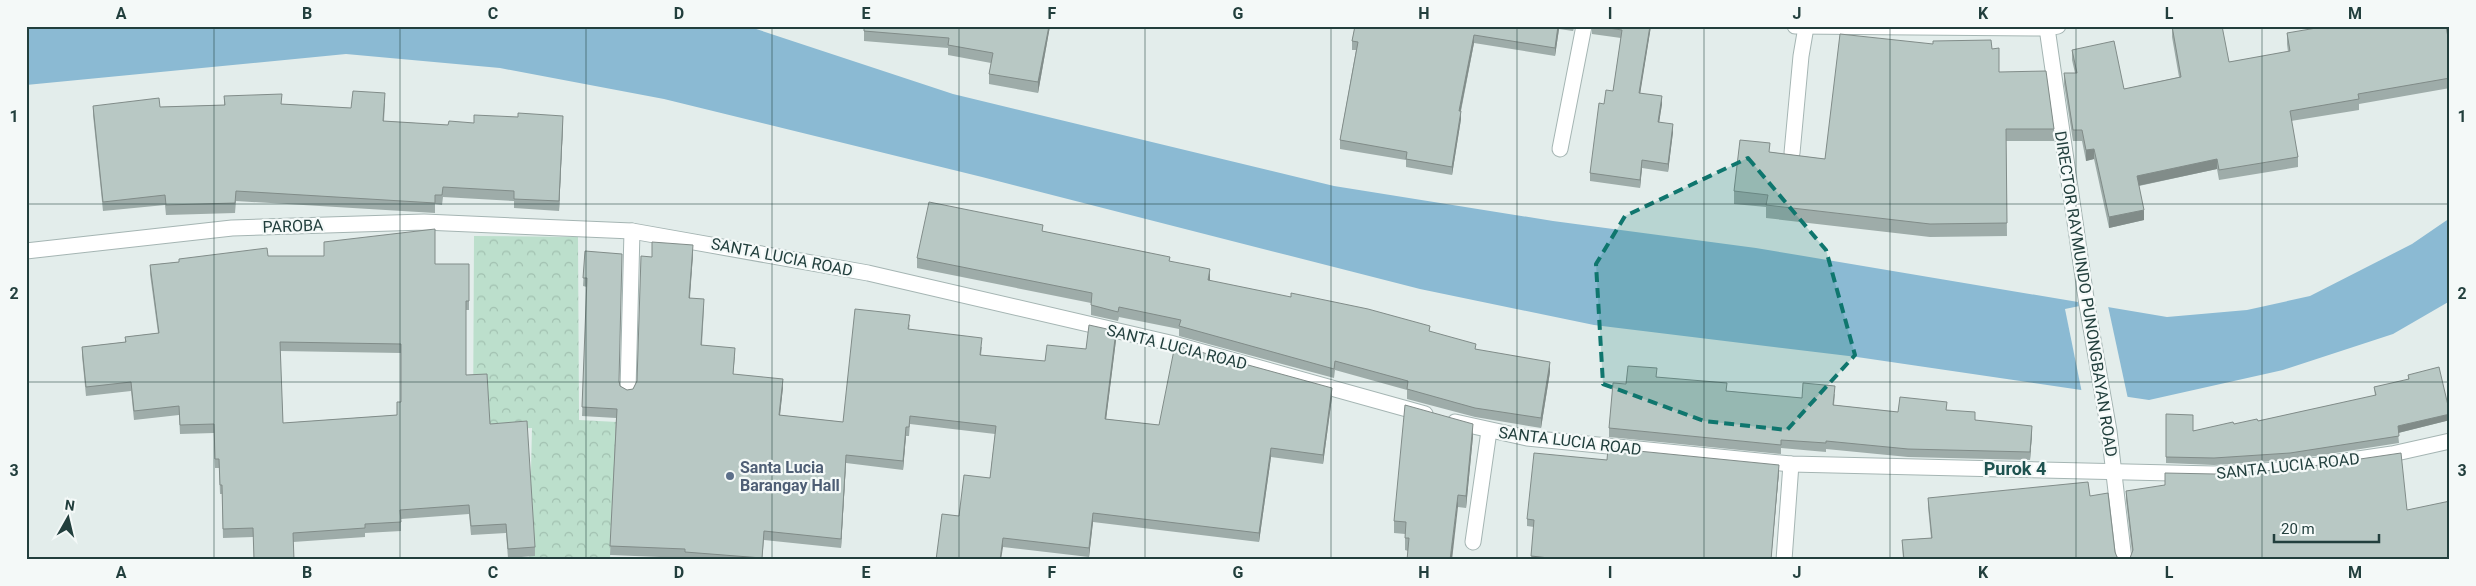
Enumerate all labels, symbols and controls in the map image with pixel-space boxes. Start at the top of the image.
text: A [116,4,127,23]
text: B [302,4,312,23]
text: C [488,4,498,23]
text: D [674,4,684,23]
text: E [862,4,871,23]
text: F [1048,4,1057,23]
text: G [1233,4,1244,23]
text: H [1418,4,1430,23]
text: I [1608,4,1612,23]
text: J [1793,4,1801,23]
text: K [1978,4,1989,23]
text: L [2165,4,2174,23]
text: M [2348,4,2362,23]
text: 1 [9,107,19,126]
text: 1 [2457,107,2467,126]
street label: DIRECTOR RAYMUNDO PUNONGBAYAN ROAD [2051,130,2121,458]
street label: PAROBA [262,215,324,237]
street label: SANTA LUCIA ROAD [710,234,854,280]
text: 2 [9,284,19,303]
text: 2 [2457,284,2467,303]
street label: SANTA LUCIA ROAD [1105,320,1249,374]
street label: SANTA LUCIA ROAD [1497,423,1643,459]
street label: SANTA LUCIA ROAD [2215,449,2361,483]
place label: Santa Lucia Barangay Hall [740,458,840,495]
district label: Purok 4 [1984,458,2046,479]
text: 3 [9,461,19,480]
text: 3 [2457,461,2467,480]
marker: Santa Lucia Barangay Hall [724,470,736,482]
north arrow [42,494,92,544]
text: N [64,497,76,514]
scale bar [2274,511,2378,543]
text: 20 m [2281,520,2315,538]
text: A [116,563,127,582]
text: B [302,563,312,582]
text: C [488,563,498,582]
text: D [674,563,684,582]
text: E [862,563,871,582]
text: F [1048,563,1057,582]
text: G [1233,563,1244,582]
text: H [1418,563,1430,582]
text: I [1608,563,1612,582]
text: J [1793,563,1801,582]
text: K [1978,563,1989,582]
text: L [2165,563,2174,582]
text: M [2348,563,2362,582]

